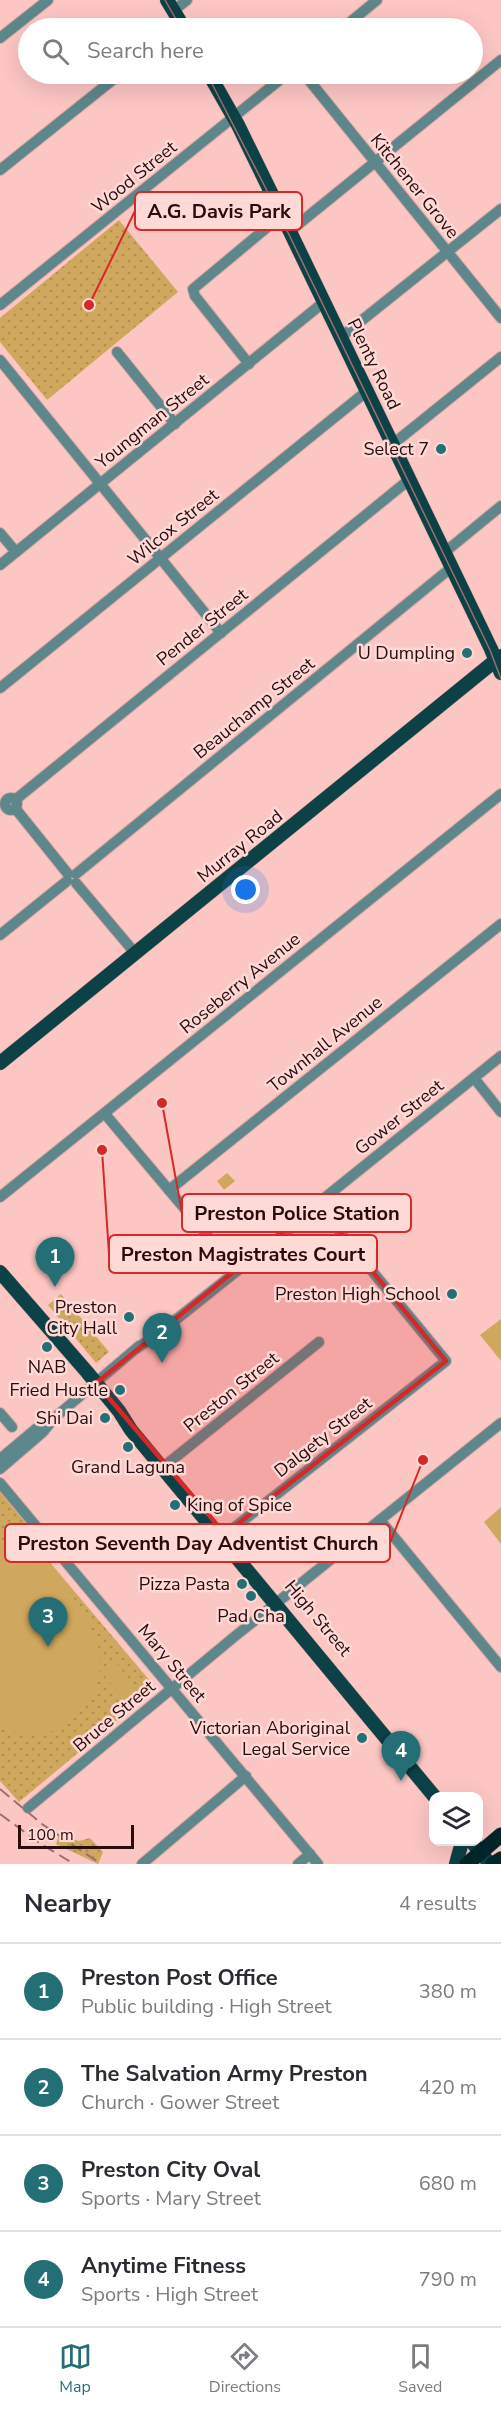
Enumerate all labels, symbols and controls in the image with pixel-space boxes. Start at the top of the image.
search box [18,18,483,84]
icon: search [39,35,72,68]
text: Search here [87,36,204,66]
street label: Kitchener Grove [365,128,465,244]
street label: Wood Street [86,135,182,219]
callout: A.G. Davis Park [135,192,302,230]
text: A.G. Davis Park [147,198,292,225]
street label: Plenty Road [342,314,406,414]
street label: Youngman Street [90,367,214,475]
place label: Select 7 [363,437,429,461]
marker: Select 7 [434,442,448,456]
street label: Wilcox Street [123,483,224,571]
street label: Pender Street [151,582,253,671]
place label: U Dumpling [358,641,455,665]
marker: U Dumpling [460,646,474,660]
street label: Beauchamp Street [189,651,320,764]
street label: Murray Road [192,804,288,888]
your location [231,875,260,904]
street label: Roseberry Avenue [175,927,305,1039]
street label: Townhall Avenue [263,990,387,1098]
street label: Gower Street [350,1073,449,1160]
callout: Preston Police Station [182,1194,411,1232]
text: Preston Police Station [194,1200,400,1227]
callout: Preston Magistrates Court [109,1235,377,1273]
pin: 1 [36,1238,74,1287]
text: Preston Magistrates Court [121,1241,365,1268]
place label: Preston High School [275,1282,441,1306]
marker: Preston High School [445,1287,459,1301]
place label: Preston City Hall [47,1295,118,1340]
marker: Preston City Hall [122,1310,136,1324]
pin: 2 [142,1314,182,1363]
marker: NAB [40,1340,54,1354]
street label: Preston Street [178,1346,284,1438]
place label: NAB [28,1355,66,1379]
place label: Fried Hustle [10,1378,108,1402]
marker: Fried Hustle [113,1383,127,1397]
street label: Dalgety Street [269,1391,377,1483]
place label: Shi Dai [36,1406,93,1430]
marker: Shi Dai [98,1411,112,1425]
marker: Grand Laguna [121,1440,135,1454]
place label: Grand Laguna [71,1455,185,1479]
place label: King of Spice [187,1493,292,1517]
marker: King of Spice [168,1498,182,1512]
callout: Preston Seventh Day Adventist Church [5,1524,390,1562]
text: Preston Seventh Day Adventist Church [17,1530,379,1557]
place label: Pizza Pasta [139,1572,230,1596]
street label: High Street [279,1575,357,1662]
marker: Pizza Pasta [235,1577,249,1591]
marker: Pad Cha [244,1589,258,1603]
pin: 3 [28,1598,68,1647]
place label: Pad Cha [217,1604,285,1628]
street label: Mary Street [132,1619,212,1708]
street label: Bruce Street [68,1674,161,1757]
place label: Victorian Aboriginal Legal Service [189,1716,351,1761]
marker: Victorian Aboriginal Legal Service [355,1731,369,1745]
pin: 4 [382,1732,420,1781]
map controls [429,1792,483,1846]
button: layers [429,1792,483,1846]
scale bar [18,1822,134,1850]
text: 100 m [27,1824,74,1846]
text: Nearby [24,1886,111,1921]
text: 4 results [399,1890,477,1917]
text: Preston Post Office [81,1963,278,1993]
text: 1 [38,1978,50,2005]
text: 380 m [419,1978,477,2005]
text: Public building · High Street [81,1993,332,2020]
text: The Salvation Army Preston [81,2059,368,2089]
text: 2 [38,2074,50,2101]
text: 420 m [419,2074,477,2101]
text: Church · Gower Street [81,2089,279,2116]
text: Preston City Oval [81,2155,260,2185]
text: 3 [38,2170,50,2197]
text: 680 m [419,2170,477,2197]
text: Sports · Mary Street [81,2185,261,2212]
text: Anytime Fitness [81,2251,246,2281]
text: 4 [38,2266,50,2293]
text: 790 m [419,2266,477,2293]
text: Sports · High Street [81,2281,258,2308]
tab: Map [59,2340,92,2398]
tab: Directions [209,2340,281,2398]
tab: Saved [398,2340,442,2398]

